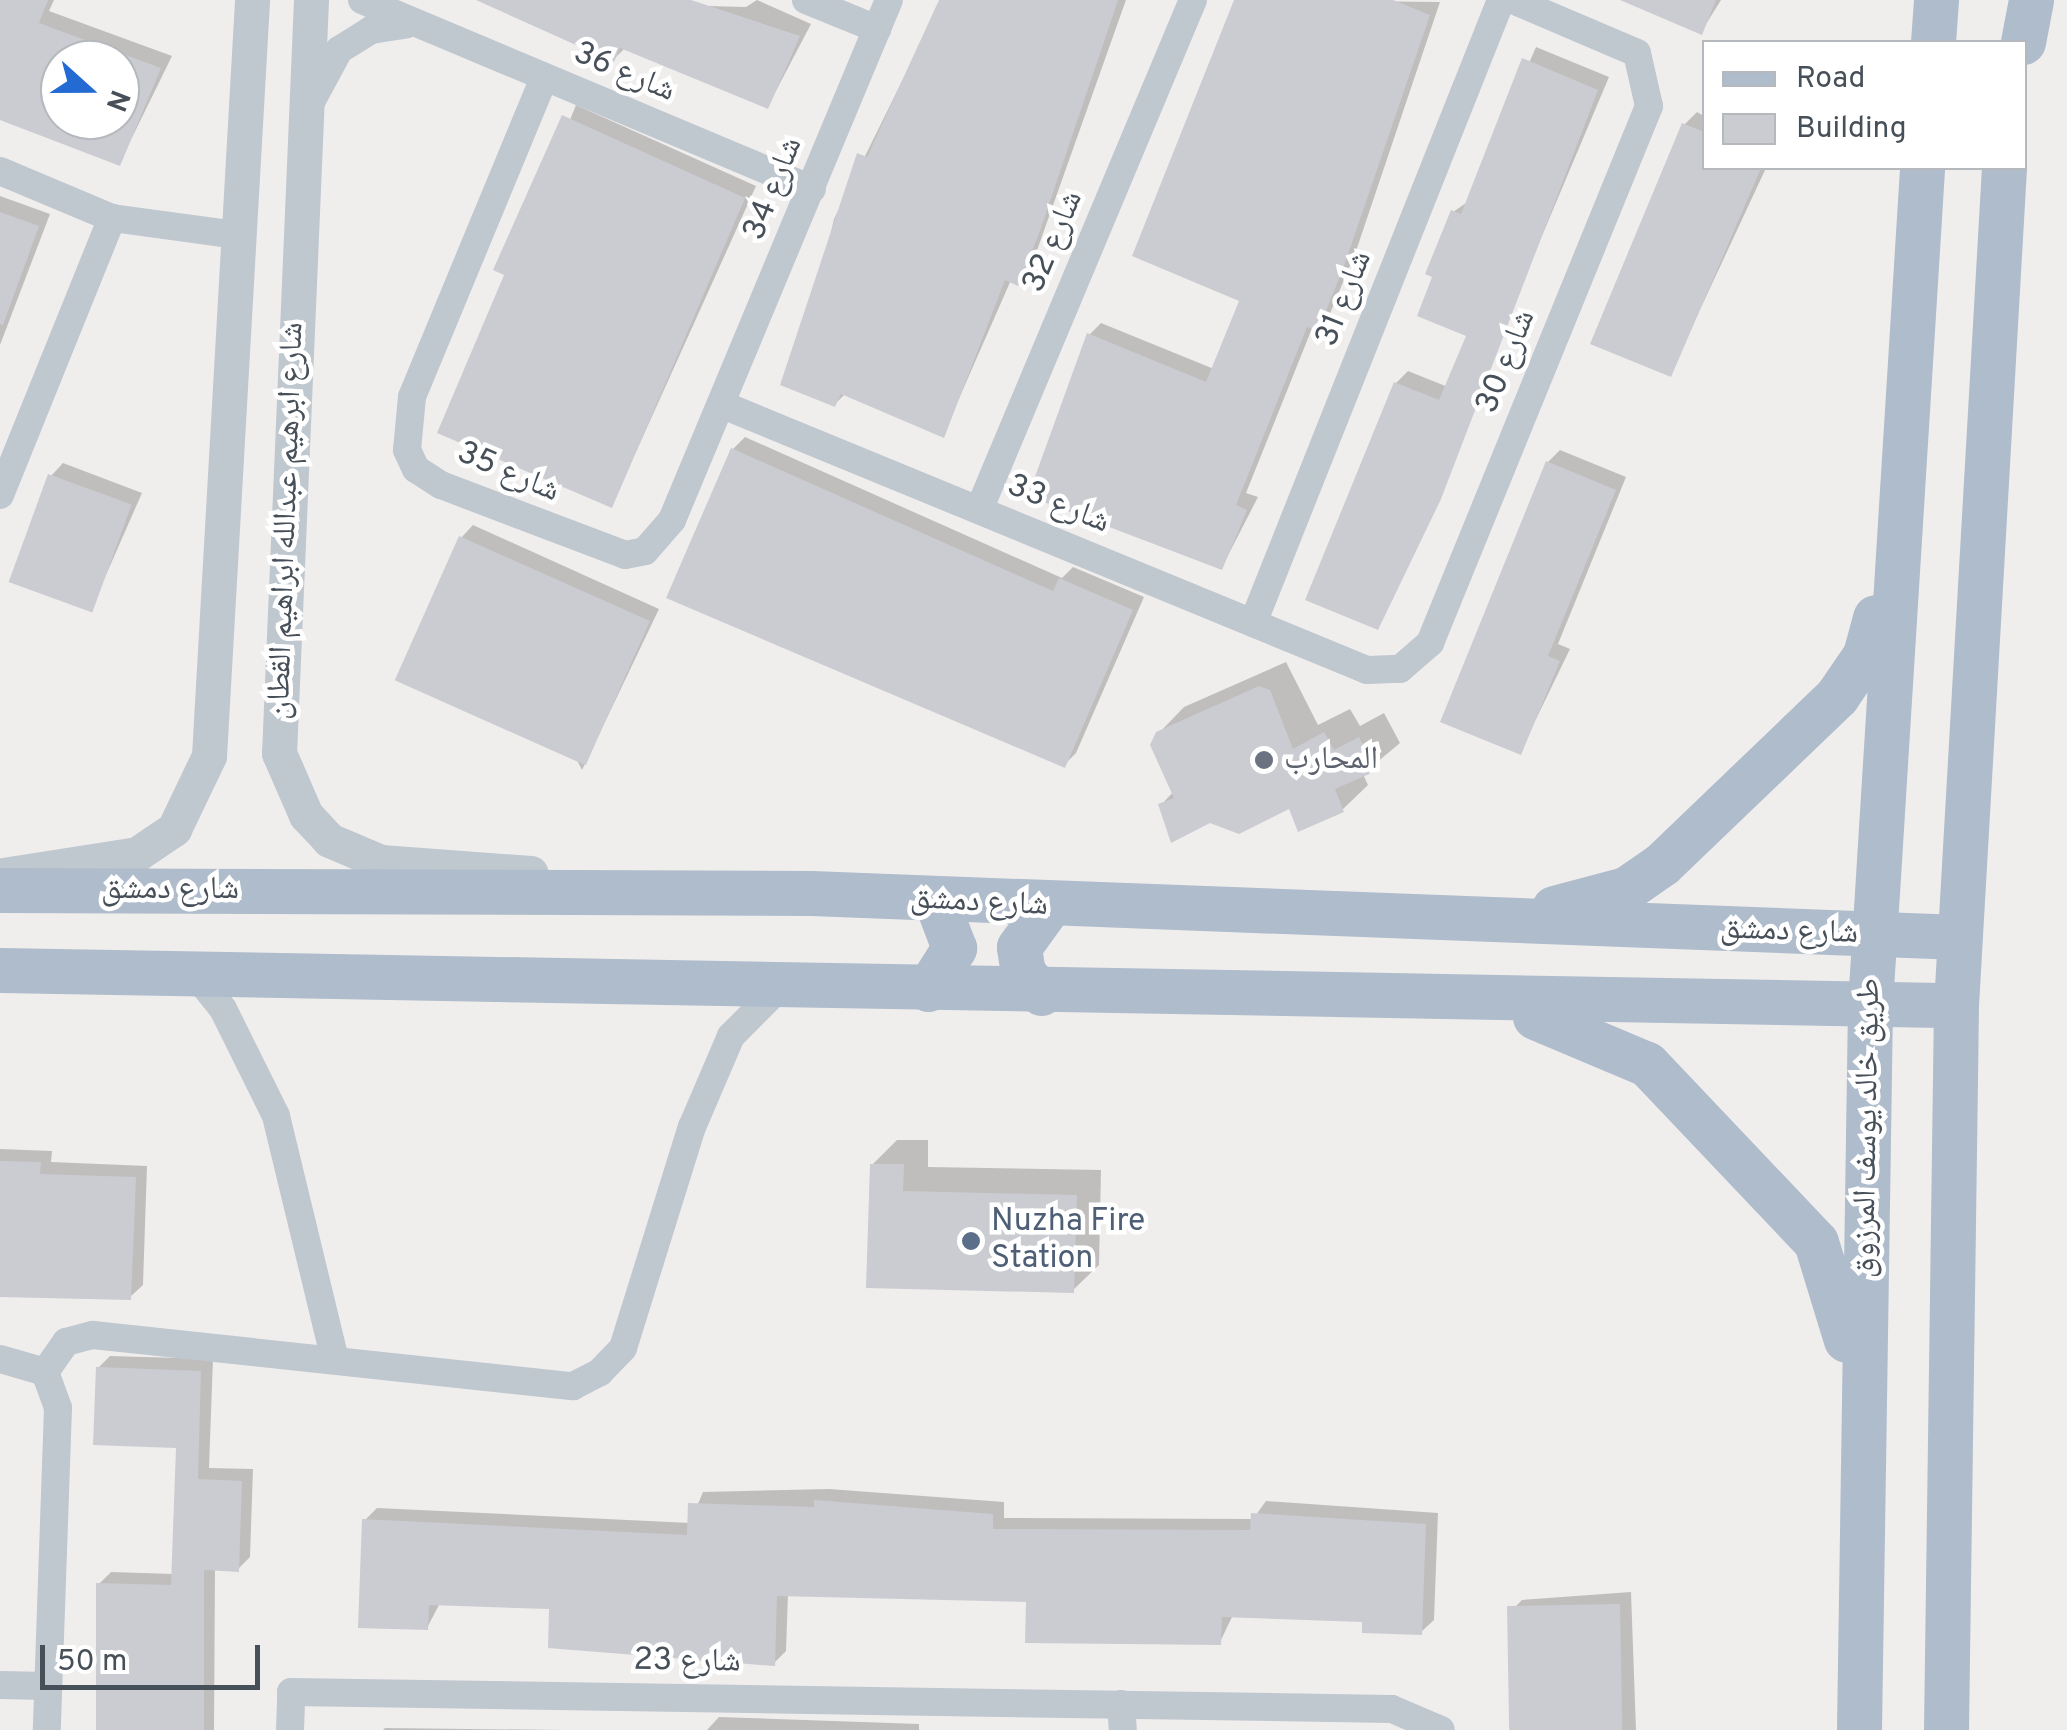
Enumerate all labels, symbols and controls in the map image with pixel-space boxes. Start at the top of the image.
street label: شارع 36 [567,34,681,112]
north arrow [40,40,140,140]
legend [1702,40,2027,170]
text: Road [1796,61,1865,98]
text: N [96,84,137,116]
text: Building [1796,111,1907,148]
street label: شارع 34 [736,132,812,246]
street label: شارع 32 [1016,185,1092,299]
street label: شارع 31 [1309,246,1381,352]
street label: شارع 30 [1469,305,1545,419]
street label: شارع ابرهيم عبدالله ابراهيم القطان [261,322,313,720]
street label: شارع 35 [451,434,565,512]
street label: شارع 33 [1001,467,1115,543]
place label: المحارب [1284,741,1378,779]
marker: المحارب [1253,749,1275,771]
street label: شارع دمشق [101,871,239,909]
street label: شارع دمشق [909,880,1049,926]
street label: شارع دمشق [1719,910,1859,954]
street label: طريق خالد يوسف المرزوق [1846,978,1890,1278]
place label: Nuzha Fire Station [991,1204,1145,1279]
marker: Nuzha Fire Station [960,1230,982,1252]
scale bar [45,1625,265,1687]
street label: شارع 23 [633,1642,741,1682]
text: 50 m [57,1644,127,1681]

